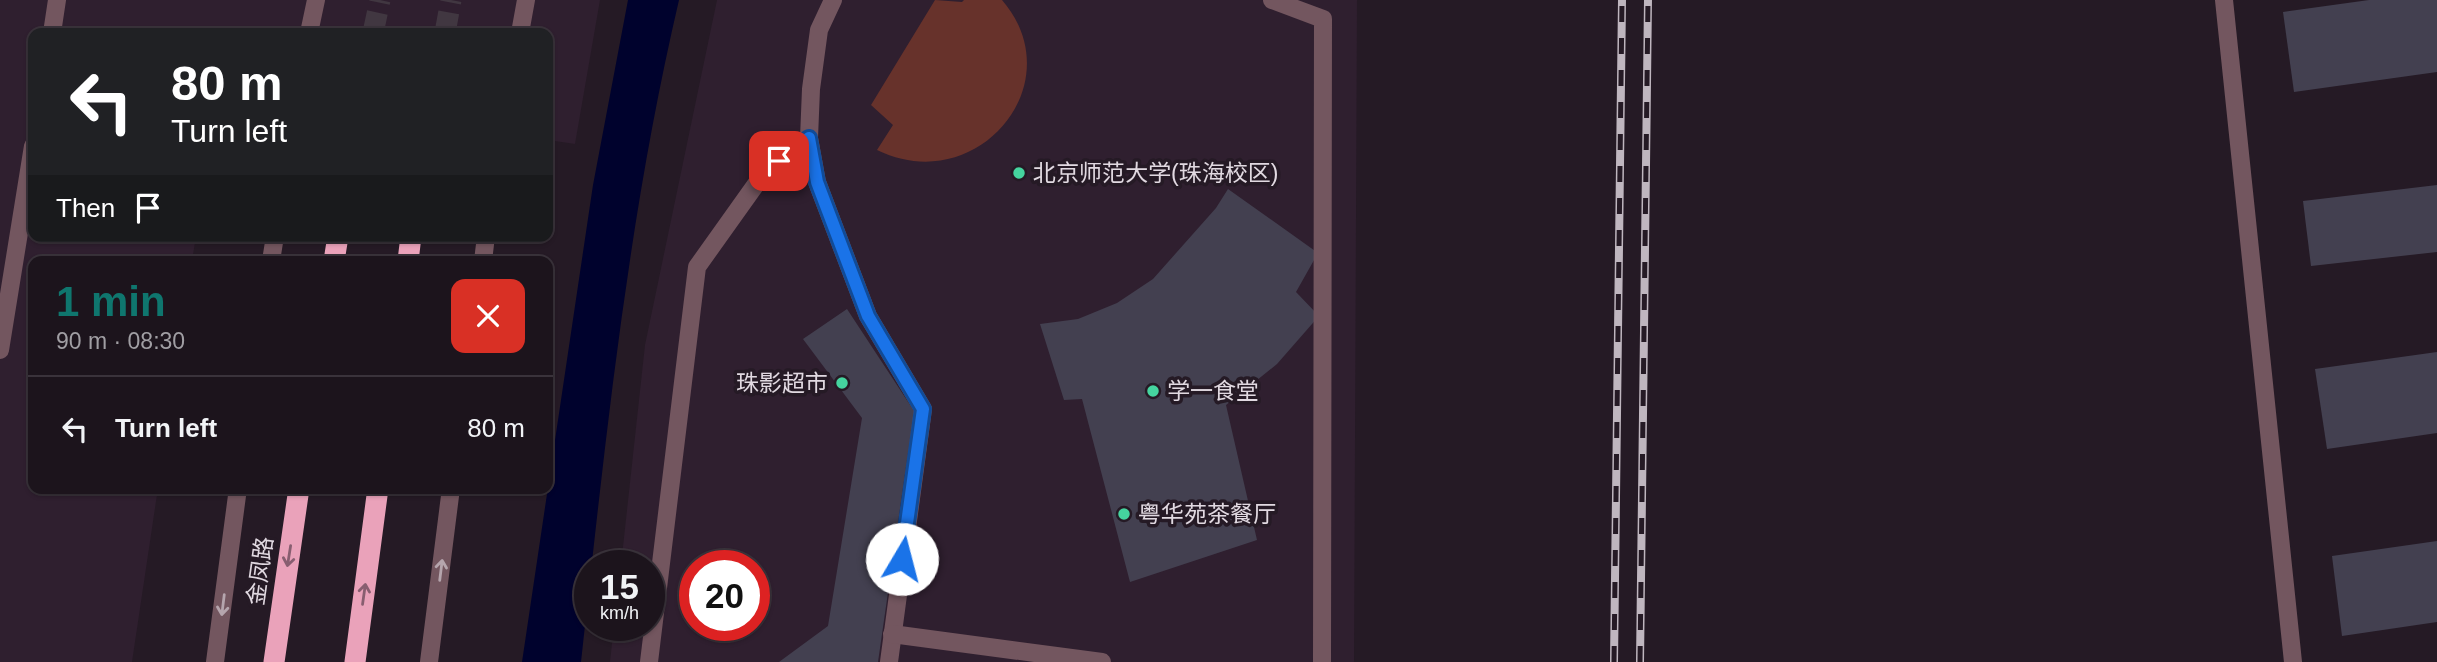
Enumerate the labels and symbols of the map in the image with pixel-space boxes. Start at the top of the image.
pin [749,131,809,191]
place label: 北京师范大学(珠海校区) [1033,160,1278,186]
marker: 北京师范大学(珠海校区) [1011,165,1027,181]
place label: 珠影超市 [736,370,828,396]
marker: 珠影超市 [834,375,850,391]
place label: 学一食堂 [1167,378,1259,404]
marker: 学一食堂 [1145,383,1161,399]
place label: 粤华苑茶餐厅 [1138,501,1276,527]
marker: 粤华苑茶餐厅 [1116,506,1132,522]
position arrow [865,522,939,596]
street label: 金凤路 [242,535,278,607]
one-way arrow [282,544,295,567]
speed limit sign: 20 [679,550,770,641]
one-way arrow [434,559,447,582]
one-way arrow [358,583,371,606]
one-way arrow [216,593,229,615]

